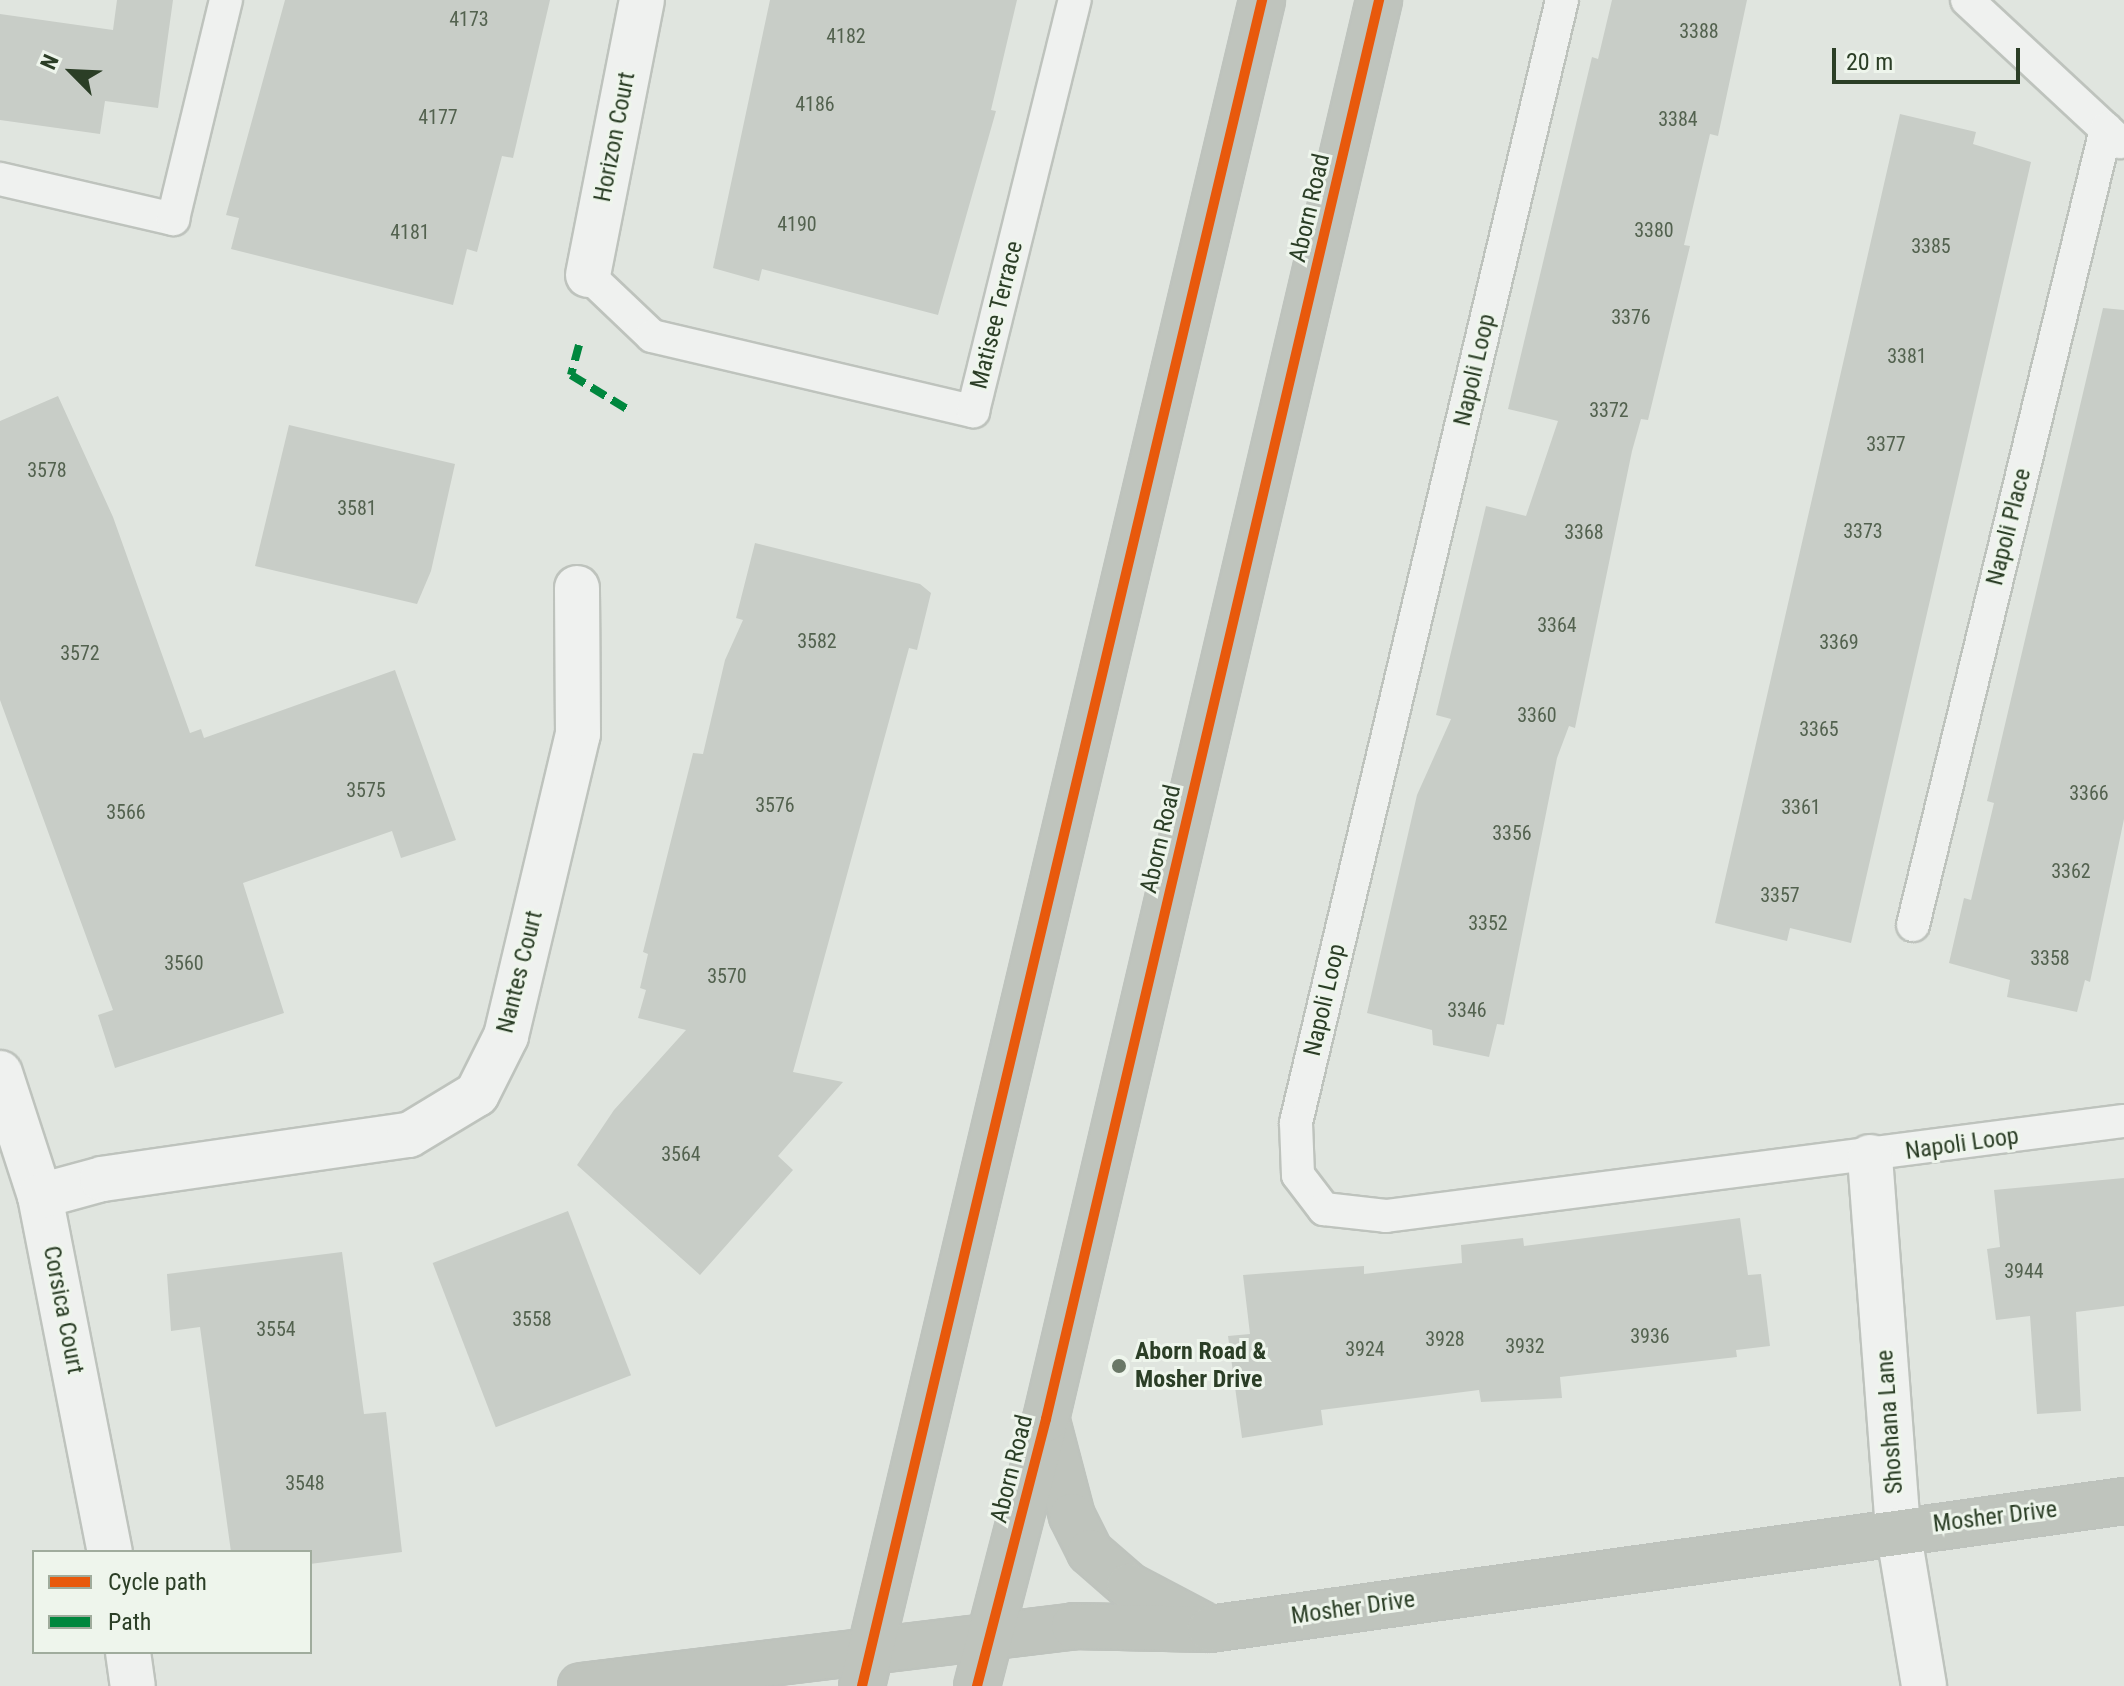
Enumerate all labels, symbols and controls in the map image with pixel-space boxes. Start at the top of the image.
house number: 4173 [449,7,489,31]
house number: 3388 [1679,19,1719,43]
house number: 4182 [826,24,866,48]
north arrow [32,32,112,112]
scale bar [1836,32,2024,82]
text: 20 m [1846,48,1893,76]
text: N [35,51,64,73]
street label: Horizon Court [588,70,642,204]
house number: 4186 [795,92,835,116]
house number: 4177 [418,105,458,129]
house number: 3384 [1658,107,1698,131]
street label: Aborn Road [1284,151,1336,265]
house number: 4190 [777,212,817,236]
house number: 3380 [1634,218,1674,242]
house number: 4181 [390,220,430,244]
house number: 3385 [1911,234,1951,258]
street label: Matisee Terrace [965,238,1029,392]
house number: 3376 [1611,305,1651,329]
street label: Napoli Loop [1448,311,1502,429]
house number: 3381 [1887,344,1927,368]
house number: 3372 [1589,398,1629,422]
house number: 3377 [1866,432,1906,456]
house number: 3578 [27,458,67,482]
street label: Napoli Place [1981,466,2037,588]
house number: 3581 [337,496,377,520]
house number: 3373 [1843,519,1883,543]
house number: 3368 [1564,520,1604,544]
house number: 3364 [1537,613,1577,637]
house number: 3582 [797,629,837,653]
house number: 3369 [1819,630,1859,654]
house number: 3572 [60,641,100,665]
house number: 3360 [1517,703,1557,727]
house number: 3365 [1799,717,1839,741]
house number: 3575 [346,778,386,802]
house number: 3366 [2069,781,2109,805]
street label: Aborn Road [1135,782,1187,896]
house number: 3576 [755,793,795,817]
house number: 3361 [1781,795,1821,819]
house number: 3566 [106,800,146,824]
house number: 3356 [1492,821,1532,845]
house number: 3362 [2051,859,2091,883]
house number: 3357 [1760,883,1800,907]
street label: Nantes Court [491,908,549,1036]
house number: 3352 [1468,911,1508,935]
street label: Napoli Loop [1298,941,1352,1059]
house number: 3358 [2030,946,2070,970]
house number: 3560 [164,951,204,975]
house number: 3570 [707,964,747,988]
house number: 3346 [1447,998,1487,1022]
street label: Napoli Loop [1903,1122,2021,1166]
house number: 3564 [661,1142,701,1166]
street label: Corsica Court [36,1244,90,1376]
house number: 3944 [2004,1259,2044,1283]
house number: 3558 [512,1307,552,1331]
house number: 3554 [256,1317,296,1341]
house number: 3936 [1630,1324,1670,1348]
house number: 3928 [1425,1327,1465,1351]
house number: 3932 [1505,1334,1545,1358]
house number: 3924 [1345,1337,1385,1361]
place label: Aborn Road & Mosher Drive [1135,1338,1266,1394]
street label: Shoshana Lane [1871,1349,1909,1495]
marker: Aborn Road & Mosher Drive [1110,1357,1128,1375]
street label: Aborn Road [985,1412,1039,1526]
house number: 3548 [285,1471,325,1495]
street label: Mosher Drive [1931,1495,2059,1539]
legend [32,1550,312,1654]
text: Cycle path [108,1568,207,1596]
street label: Mosher Drive [1289,1585,1417,1631]
text: Path [108,1608,151,1636]

